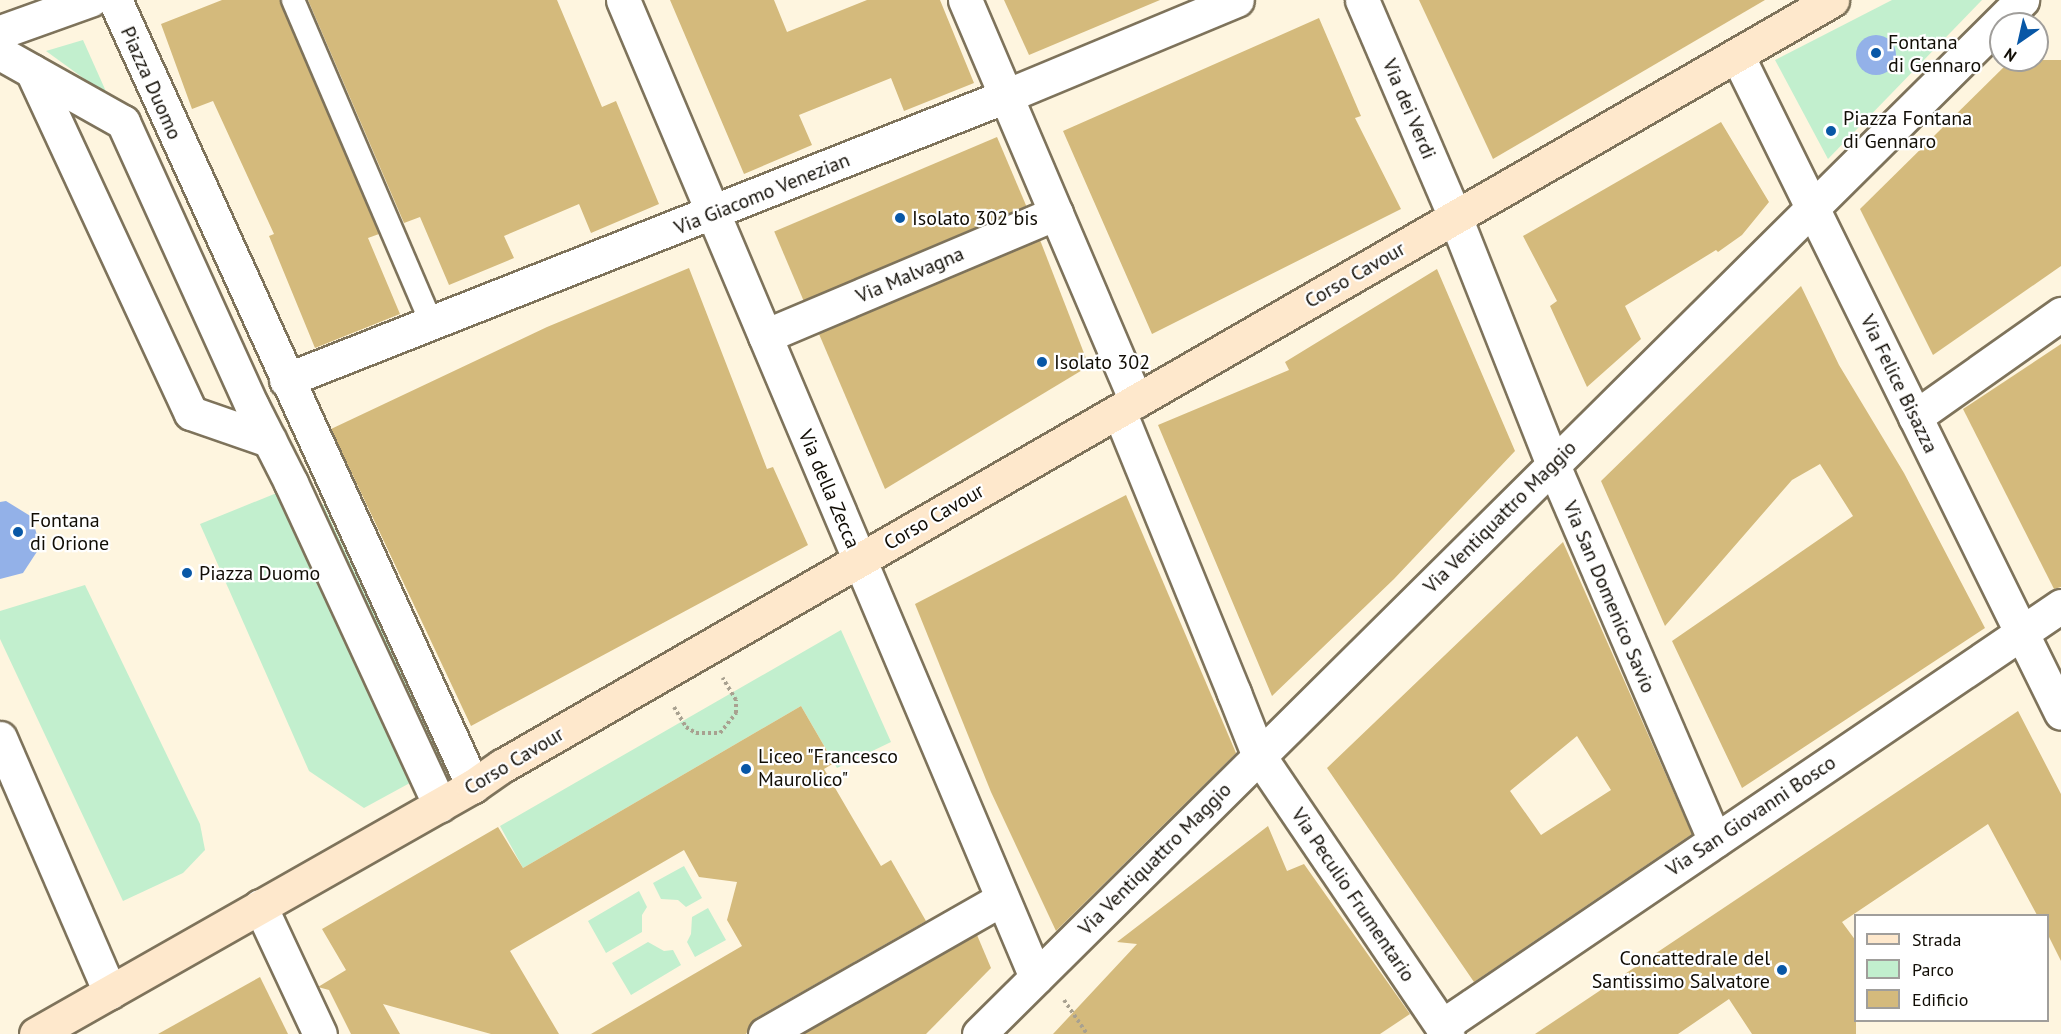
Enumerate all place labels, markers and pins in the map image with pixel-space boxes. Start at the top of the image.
place label: Fontana di Gennaro [1888,30,1981,77]
marker: Fontana di Gennaro [1869,46,1883,60]
place label: Piazza Fontana di Gennaro [1843,107,1972,154]
marker: Piazza Fontana di Gennaro [1824,124,1838,138]
place label: Isolato 302 bis [912,206,1038,230]
marker: Isolato 302 bis [893,211,907,225]
place label: Isolato 302 [1054,350,1150,374]
marker: Isolato 302 [1035,355,1049,369]
place label: Fontana di Orione [30,508,109,555]
marker: Fontana di Orione [11,525,25,539]
place label: Piazza Duomo [199,561,320,585]
marker: Piazza Duomo [180,566,194,580]
place label: Liceo "Francesco Maurolico" [758,745,899,792]
marker: Liceo "Francesco Maurolico" [739,762,753,776]
place label: Concattedrale del Santissimo Salvatore [1592,946,1770,993]
marker: Concattedrale del Santissimo Salvatore [1775,963,1789,977]

